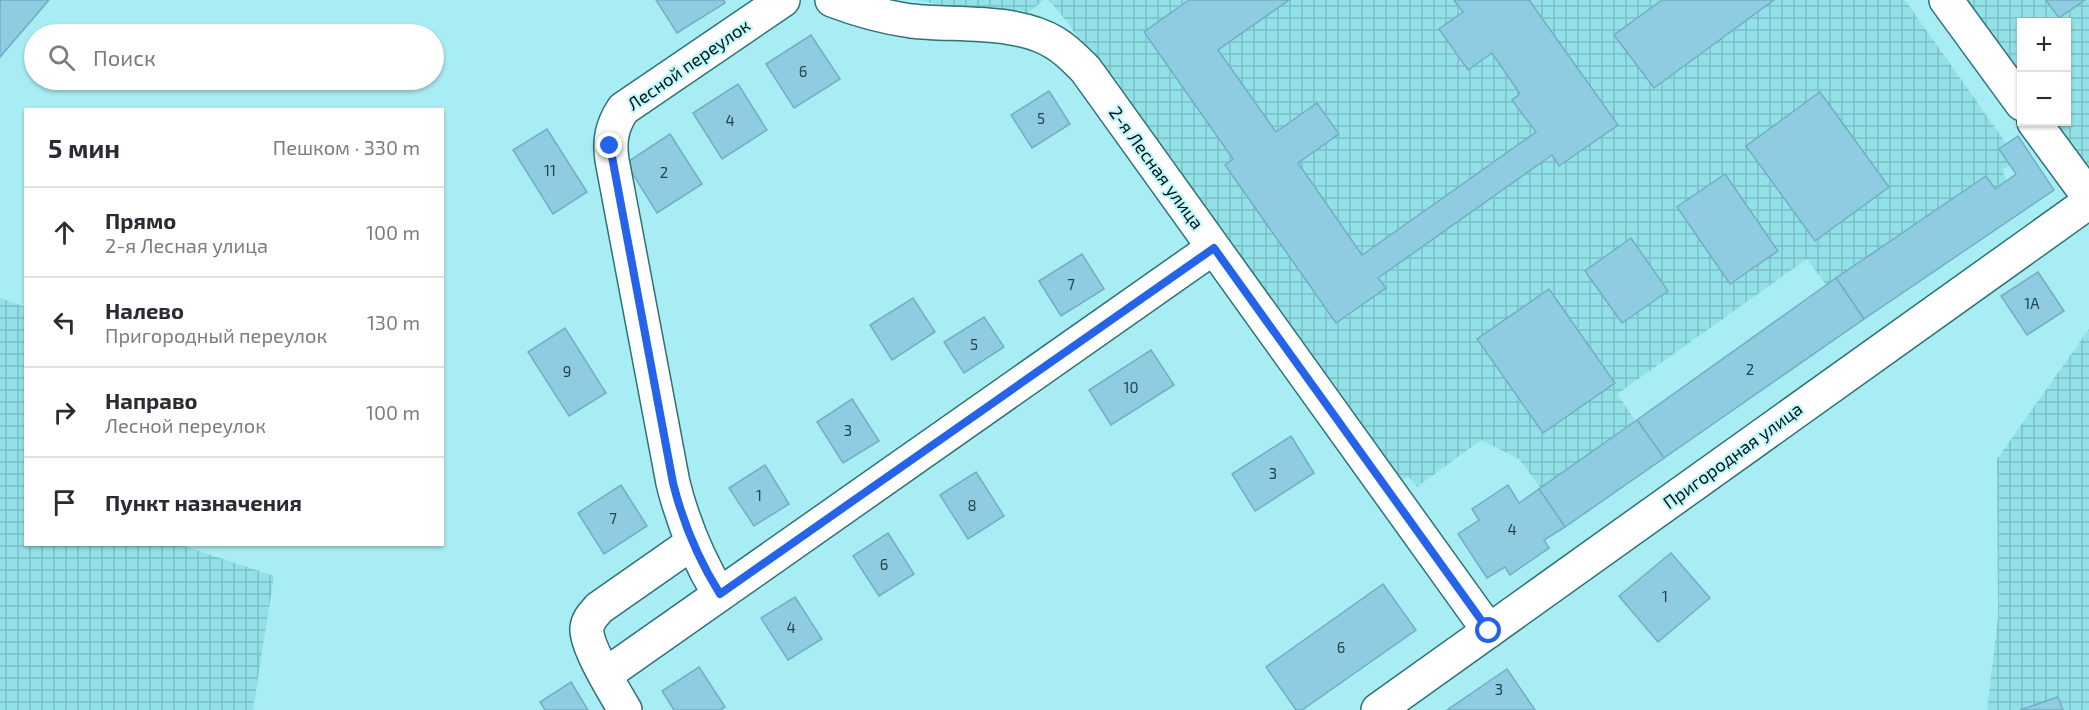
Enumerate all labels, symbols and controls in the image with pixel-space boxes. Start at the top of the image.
street label: Лесной переулок [623,13,754,115]
map controls [2017,18,2071,126]
button: + [2017,18,2071,72]
search box [24,24,444,90]
icon: search [45,41,78,74]
text: Поиск [93,44,156,70]
house number: 6 [799,62,807,80]
button: − [2017,72,2071,126]
street label: 2-я Лесная улица [1105,102,1209,233]
house number: 5 [1037,109,1045,127]
house number: 4 [725,111,735,129]
text: 5 мин [48,132,120,163]
route end [596,132,622,158]
text: Пешком · 330 m [273,135,420,159]
house number: 11 [544,161,556,179]
house number: 2 [660,163,668,181]
text: Прямо [105,207,176,233]
icon: ahead [48,216,81,249]
text: 100 m [366,220,420,244]
text: 2-я Лесная улица [105,233,268,257]
house number: 7 [1067,275,1075,293]
house number: 1А [2024,294,2040,312]
text: Налево [105,297,184,323]
icon: left [48,306,81,339]
text: 130 m [367,310,420,334]
text: Пригородный переулок [105,323,327,347]
house number: 5 [970,335,978,353]
house number: 2 [1746,360,1754,378]
house number: 9 [563,362,571,380]
house number: 10 [1123,378,1139,396]
text: Направо [105,387,198,413]
icon: right [48,396,81,429]
street label: Пригородная улица [1658,397,1806,513]
text: 100 m [366,400,420,424]
text: Лесной переулок [105,413,266,437]
house number: 3 [844,421,852,439]
house number: 3 [1269,464,1277,482]
icon: arrive [48,486,81,519]
house number: 1 [756,486,762,504]
text: Пункт назначения [105,489,302,515]
house number: 8 [967,496,977,514]
house number: 7 [609,509,617,527]
house number: 4 [1507,520,1517,538]
house number: 6 [880,555,888,573]
house number: 1 [1662,587,1668,605]
route start [1475,617,1501,643]
house number: 4 [786,618,796,636]
house number: 6 [1337,638,1345,656]
house number: 3 [1495,680,1503,698]

